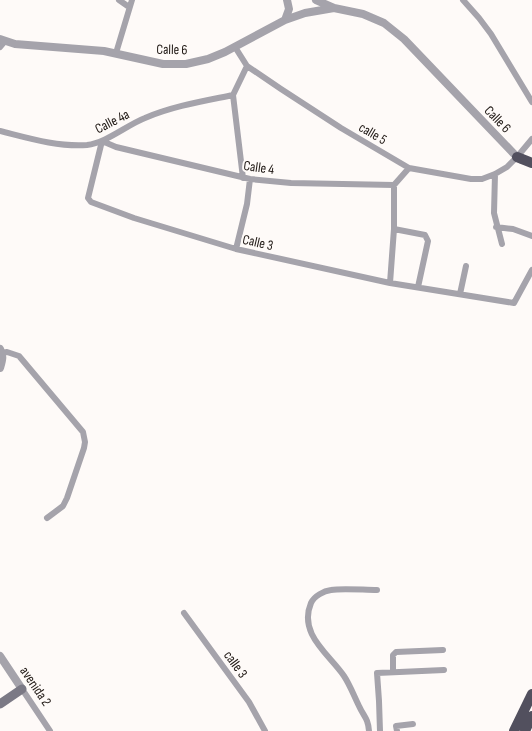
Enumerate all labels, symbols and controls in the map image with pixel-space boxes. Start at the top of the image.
street label: Calle 6 [156,41,188,58]
street label: Calle 6 [481,102,515,136]
street label: Calle 4a [92,106,132,137]
street label: calle 5 [356,119,390,148]
street label: Calle 4 [242,157,276,178]
street label: Calle 3 [241,231,275,254]
street label: calle 3 [220,647,251,681]
street label: avenida 2 [16,663,55,709]

